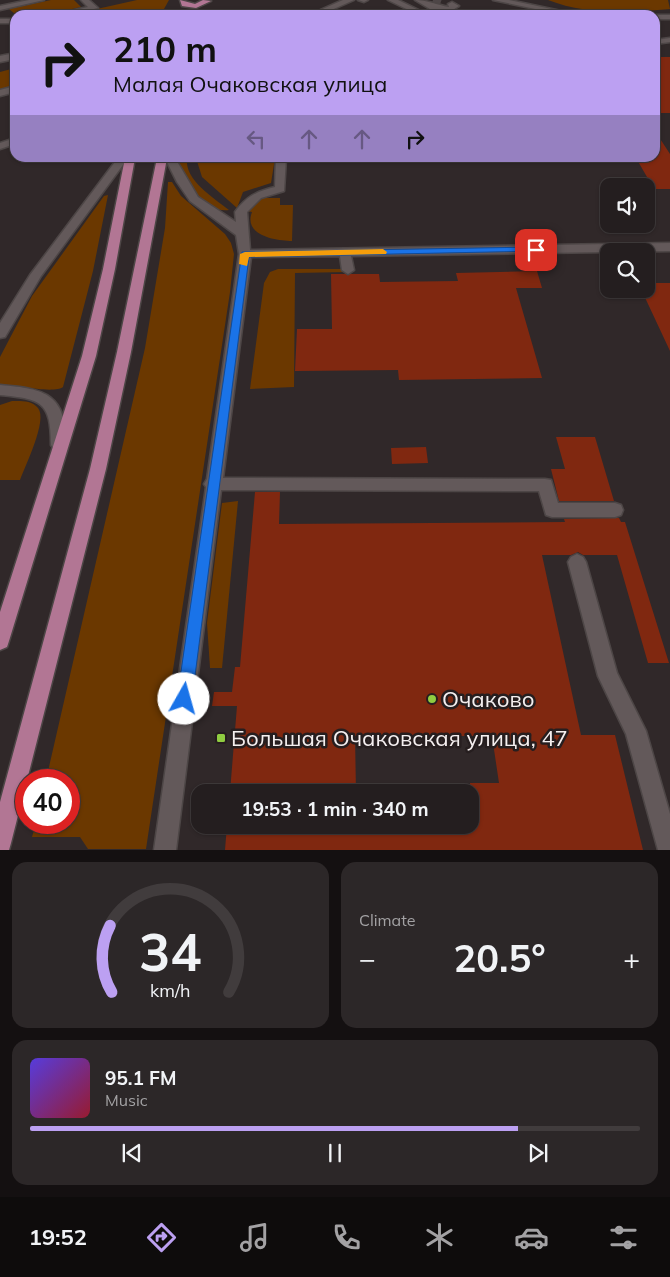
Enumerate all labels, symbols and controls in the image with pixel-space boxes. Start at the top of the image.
text: 210 m [113,27,217,71]
icon: right [30,30,95,95]
text: Малая Очаковская улица [113,70,387,98]
icon: left [242,125,270,153]
icon: ahead [295,125,323,153]
icon: ahead [348,125,376,153]
icon: right [401,125,429,153]
map controls [600,178,655,298]
button: sound [600,178,655,233]
pin [515,229,557,271]
icon: arrive [522,236,550,264]
button: search [600,243,655,298]
position arrow [157,672,209,724]
place label: Очаково [442,685,534,713]
marker: Очаково [426,693,438,705]
place label: Большая Очаковская улица, 47 [231,724,568,752]
marker: Большая Очаковская улица, 47 [215,732,227,744]
speed limit sign: 40 [15,769,80,834]
text: 19:53 · 1 min · 340 m [241,797,429,821]
text: Climate [359,910,415,930]
text: 34 [139,919,202,984]
text: 20.5° [453,934,546,982]
text: − [359,941,376,976]
text: + [623,941,640,976]
text: km/h [150,979,191,1001]
text: 95.1 FM [105,1066,177,1090]
text: Music [105,1090,148,1110]
icon: previous [118,1139,146,1167]
icon: pause [321,1139,349,1167]
icon: next [524,1139,552,1167]
icon: directions [144,1220,179,1255]
icon: music [237,1220,272,1255]
icon: phone [329,1220,364,1255]
icon: climate [422,1220,457,1255]
icon: car [514,1220,549,1255]
icon: filters [606,1220,641,1255]
text: 19:52 [29,1223,87,1251]

